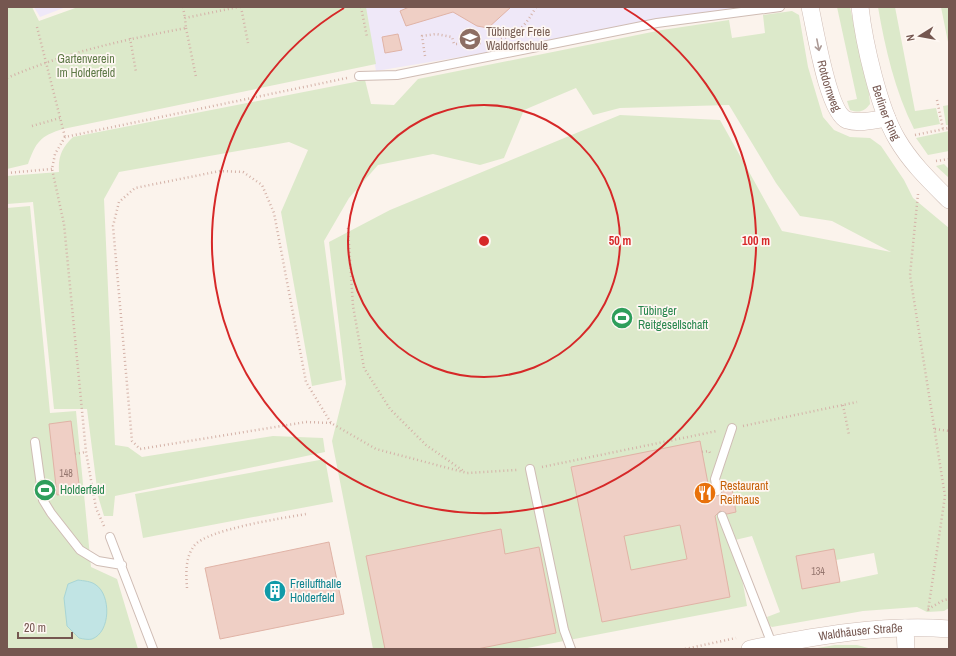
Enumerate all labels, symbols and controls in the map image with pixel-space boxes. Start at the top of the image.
north arrow [900,16,940,56]
place label: Tübinger Freie Waldorfschule [486,24,550,54]
school or university icon: Tübinger Freie Waldorfschule [457,26,483,52]
text: N [903,33,918,42]
one-way arrow [814,38,822,51]
park label: Gartenverein Im Holderfeld [57,51,115,81]
street label: Rotdornweg [813,58,845,115]
street label: Berliner Ring [868,83,904,144]
text: 50 m [609,233,631,249]
text: 100 m [742,233,770,249]
centre of rings [477,234,491,248]
place label: Tübinger Reitgesellschaft [638,303,708,333]
sports icon: Tübinger Reitgesellschaft [609,305,635,331]
house number: 148 [59,467,73,480]
sports icon: Holderfeld [32,477,58,503]
place label: Restaurant Reithaus [720,478,768,508]
restaurant icon: Restaurant Reithaus [692,480,718,506]
place label: Holderfeld [60,482,105,498]
house number: 134 [811,565,825,578]
place label: Freilufthalle Holderfeld [290,576,341,606]
building icon: Freilufthalle Holderfeld [262,578,288,604]
scale bar [18,614,72,640]
text: 20 m [24,620,46,636]
street label: Waldhäuser Straße [817,620,903,644]

